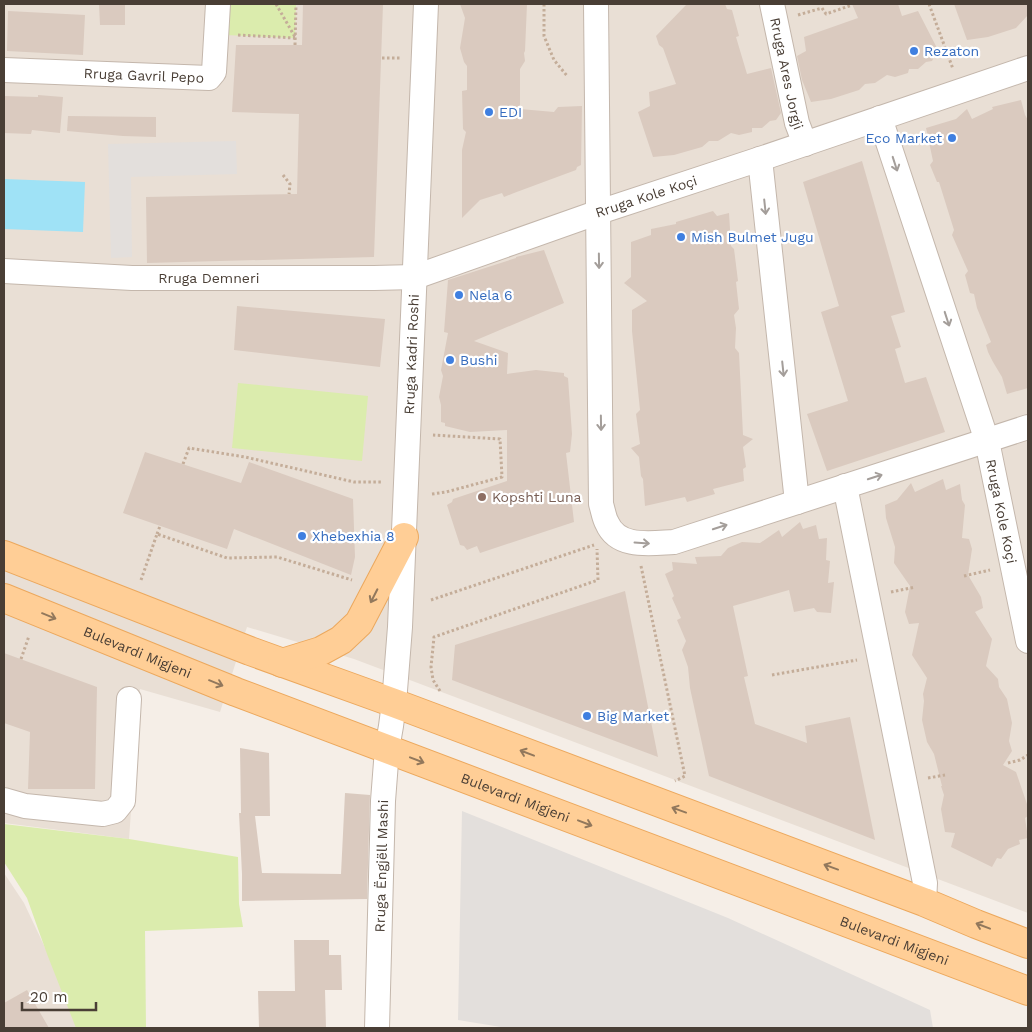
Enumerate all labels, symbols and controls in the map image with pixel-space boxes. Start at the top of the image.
street label: Rruga Ares Jorgji [767,16,807,132]
place label: Rezaton [924,43,979,59]
marker: Rezaton [908,45,920,57]
street label: Rruga Gavril Pepo [83,65,204,86]
place label: EDI [499,104,522,120]
marker: EDI [483,106,495,118]
place label: Eco Market [865,130,942,146]
marker: Eco Market [946,132,958,144]
one-way arrow [891,156,901,172]
street label: Rruga Kole Koçi [593,172,699,221]
one-way arrow [760,199,770,215]
place label: Mish Bulmet Jugu [691,229,814,245]
marker: Mish Bulmet Jugu [675,231,687,243]
one-way arrow [594,252,604,268]
street label: Rruga Demneri [158,270,259,286]
place label: Nela 6 [469,287,512,303]
marker: Nela 6 [453,289,465,301]
street label: Rruga Kadri Roshi [401,294,422,415]
one-way arrow [942,310,952,326]
place label: Bushi [460,352,498,368]
marker: Bushi [444,354,456,366]
one-way arrow [778,361,788,377]
one-way arrow [596,414,606,431]
street label: Rruga Kole Koçi [983,458,1020,565]
one-way arrow [867,472,882,481]
place label: Kopshti Luna [492,489,582,505]
marker: Kopshti Luna [476,491,488,503]
one-way arrow [712,522,728,531]
place label: Xhebexhia 8 [312,528,395,544]
marker: Xhebexhia 8 [296,530,308,542]
one-way arrow [634,538,650,548]
one-way arrow [369,588,378,603]
one-way arrow [41,612,56,621]
street label: Bulevardi Migjeni [81,623,194,681]
one-way arrow [208,679,223,689]
place label: Big Market [597,708,669,724]
marker: Big Market [581,710,593,722]
one-way arrow [520,748,535,757]
one-way arrow [409,756,424,765]
street label: Bulevardi Migjeni [459,770,572,825]
street label: Rruga Ëngjëll Mashi [372,799,391,933]
one-way arrow [672,805,687,814]
one-way arrow [577,819,592,829]
one-way arrow [824,862,840,871]
street label: Bulevardi Migjeni [838,913,951,968]
one-way arrow [976,921,991,930]
scale bar [22,980,96,1012]
text: 20 m [30,988,68,1006]

